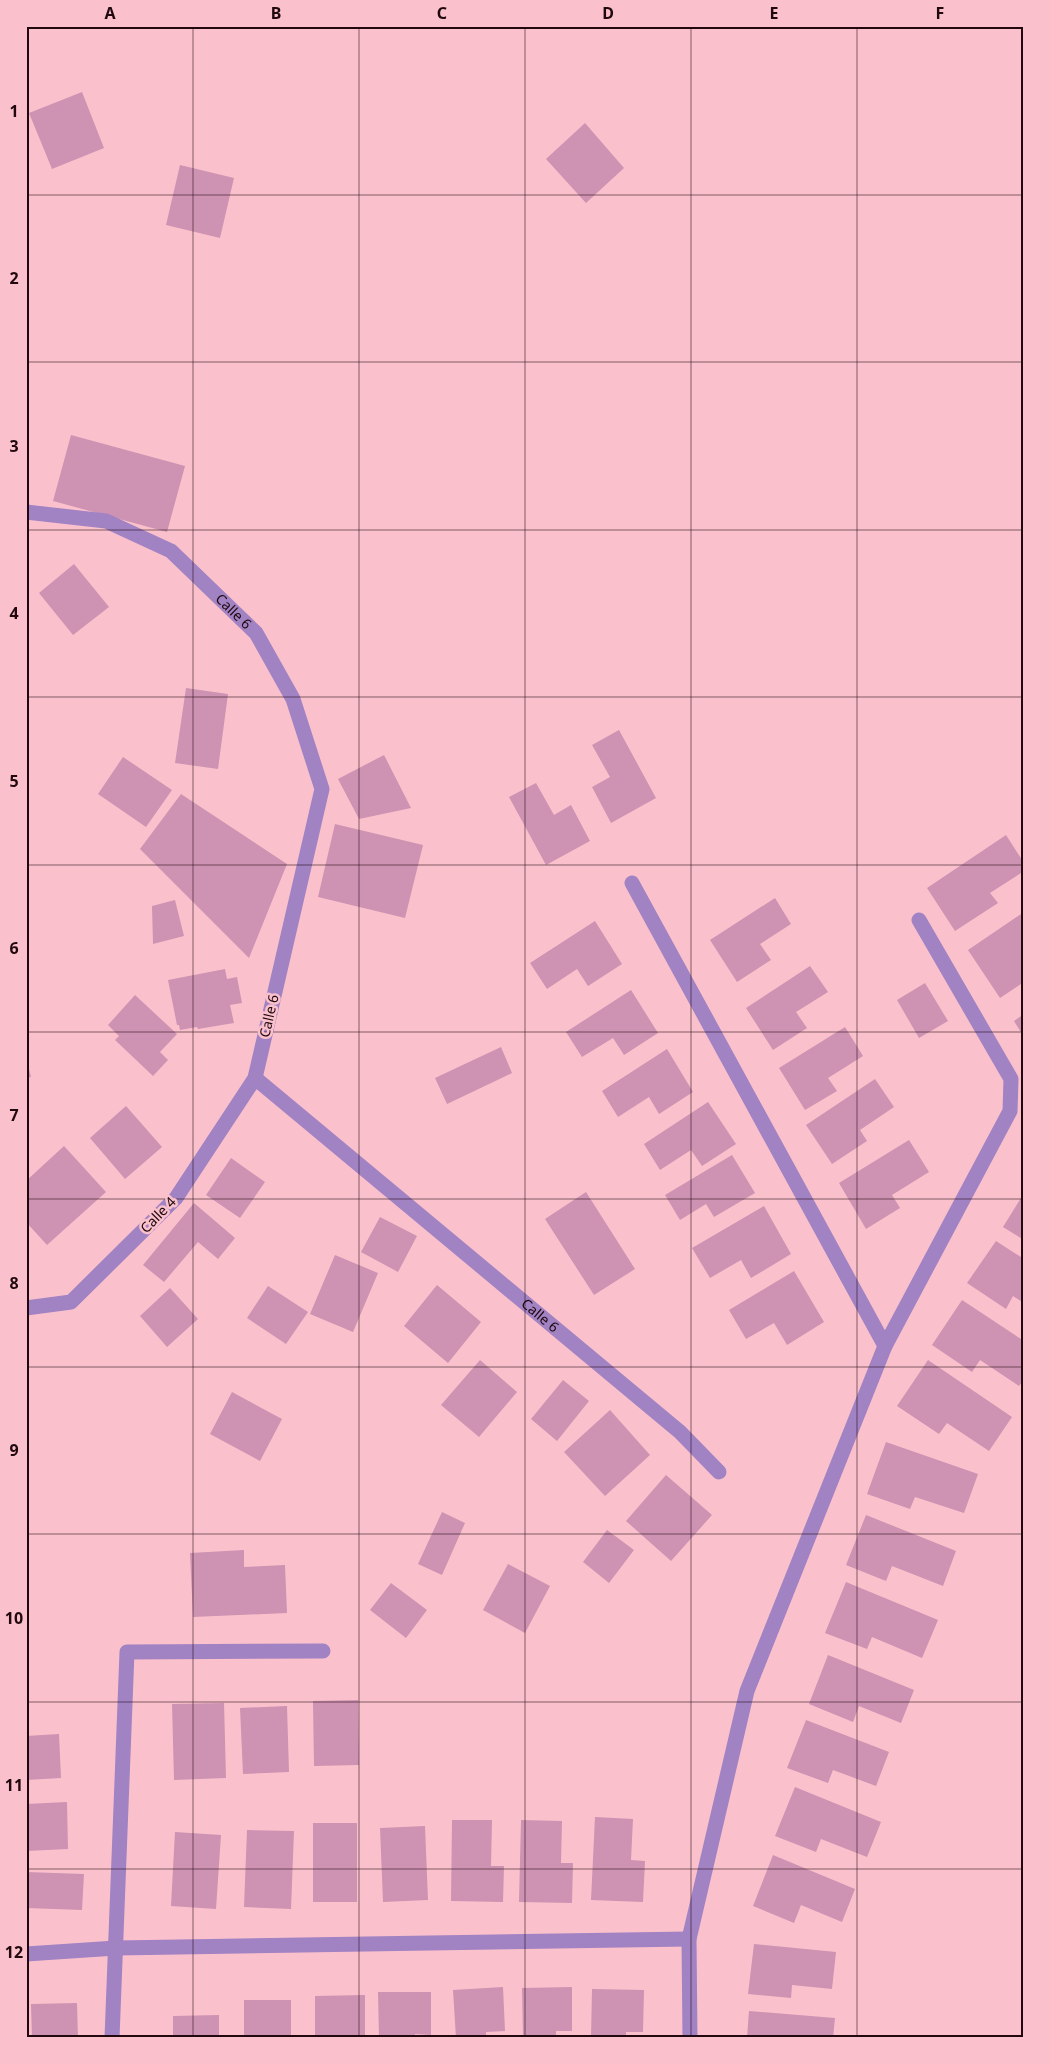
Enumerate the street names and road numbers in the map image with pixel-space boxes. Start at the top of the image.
street label: Calle 6 [212,589,256,633]
street label: Calle 6 [254,993,283,1039]
street label: Calle 4 [136,1192,180,1237]
street label: Calle 6 [518,1294,563,1336]

